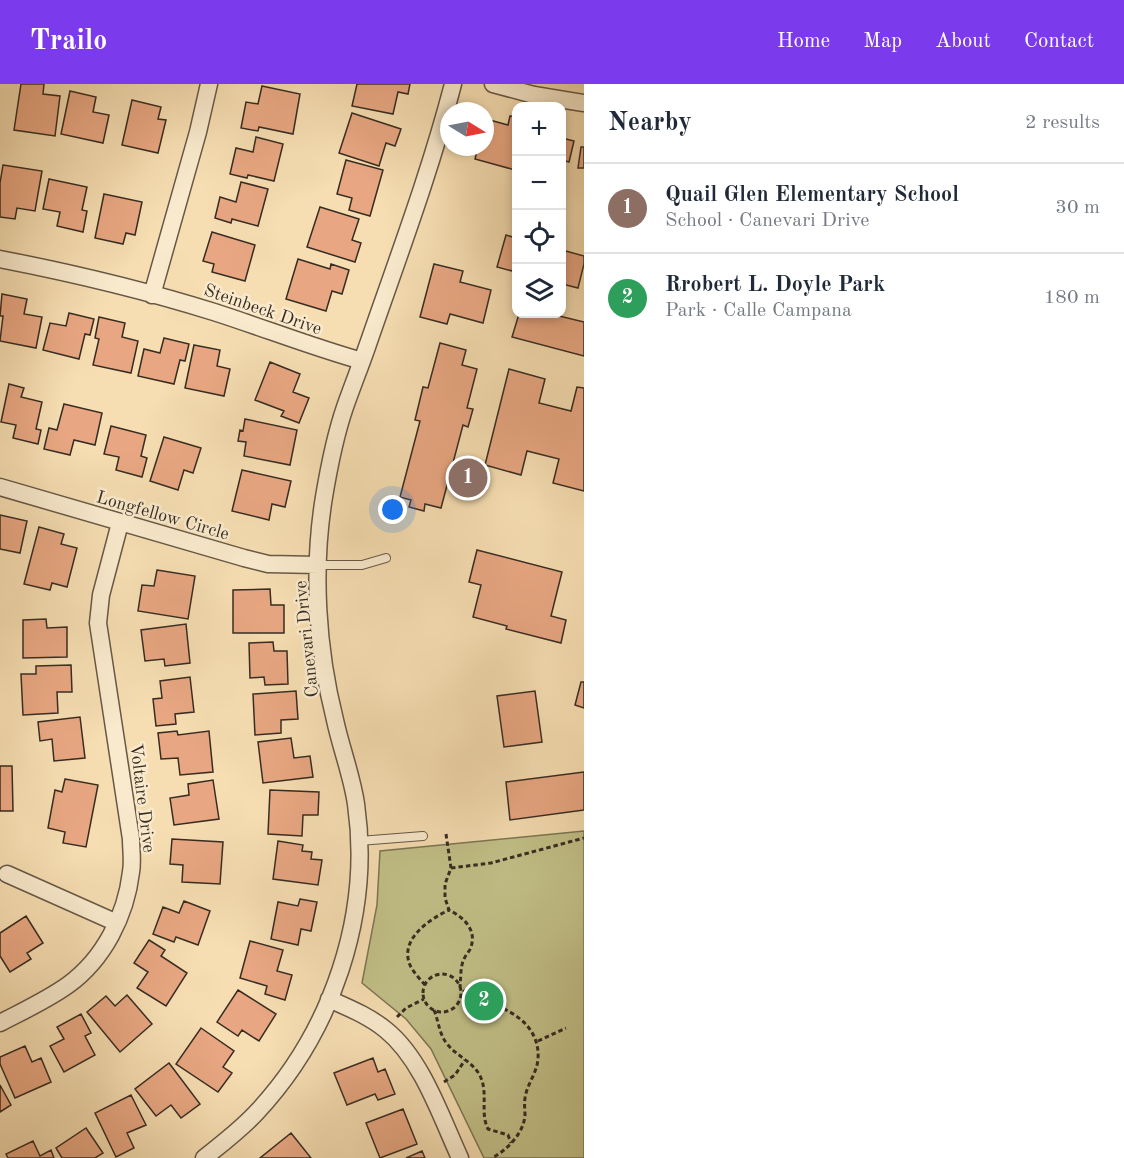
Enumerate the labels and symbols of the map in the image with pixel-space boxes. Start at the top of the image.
north arrow [440,102,494,156]
street label: Steinbeck Drive [201,281,324,339]
pin: 1 [448,456,488,500]
street label: Longfellow Circle [94,488,231,544]
your location [378,495,407,524]
street label: Canevari Drive [292,580,322,698]
street label: Voltaire Drive [126,742,158,854]
pin: 2 [464,978,504,1024]

